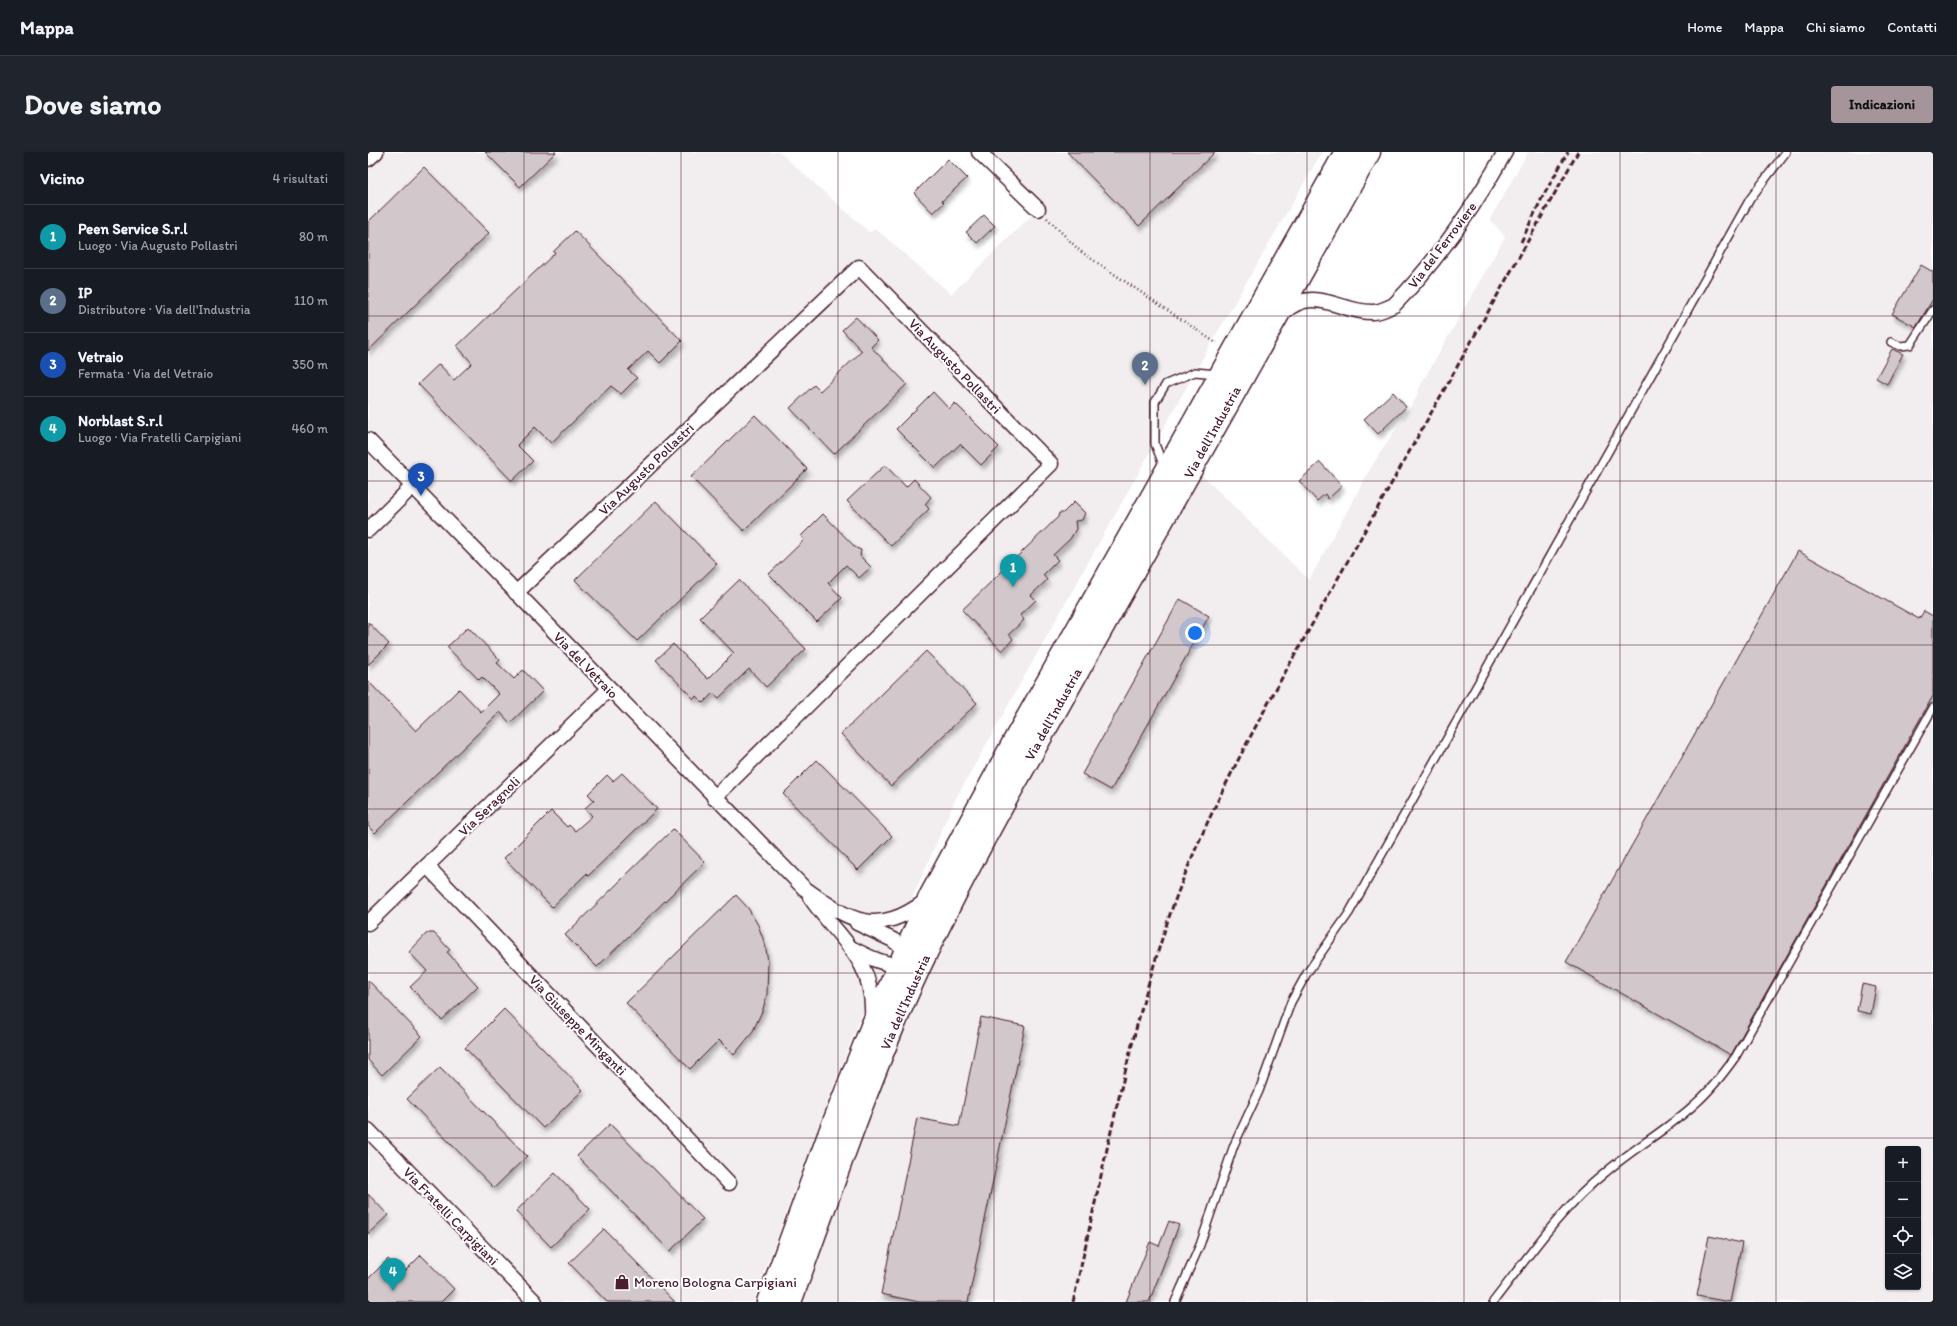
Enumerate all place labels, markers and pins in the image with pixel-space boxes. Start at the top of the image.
pin: 2 [1132,352,1158,385]
pin: 3 [408,463,434,496]
pin: 1 [1000,554,1026,587]
pin: 4 [380,1258,406,1291]
shop icon: Moreno Bologna Carpigiani [613,1273,631,1291]
place label: Moreno Bologna Carpigiani [634,1274,797,1291]

